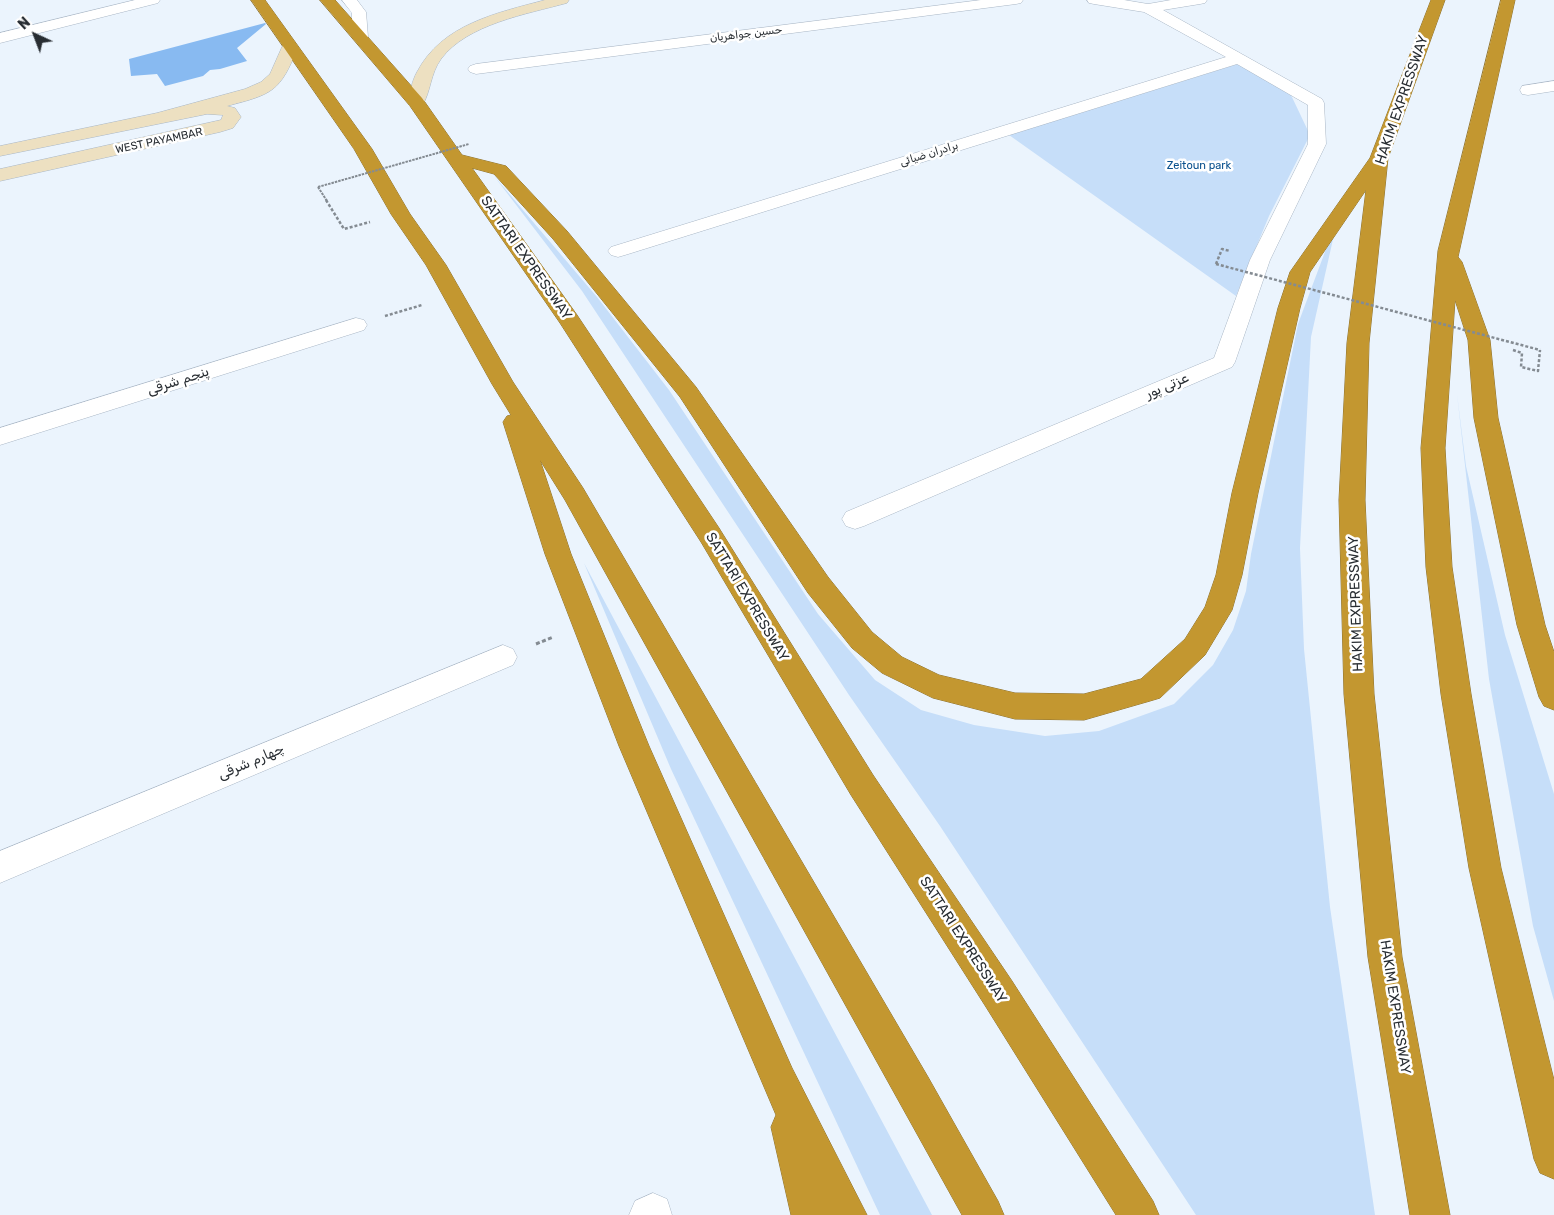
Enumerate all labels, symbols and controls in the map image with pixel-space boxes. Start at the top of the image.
north arrow [10,10,60,60]
text: N [15,14,34,33]
street label: حسین جواهریان [709,23,783,45]
street label: HAKIM EXPRESSWAY [1372,33,1432,167]
street label: WEST PAYAMBAR [114,125,204,157]
street label: برادران ضیائی [898,139,960,169]
park label: Zeitoun park [1167,159,1231,173]
street label: SATTARI EXPRESSWAY [477,193,575,323]
street label: پنجم شرقی [145,363,211,399]
street label: عزتی پور [1143,369,1191,403]
street label: SATTARI EXPRESSWAY [702,529,792,665]
street label: HAKIM EXPRESSWAY [1345,536,1367,672]
street label: چهارم شرقی [216,741,286,783]
street label: SATTARI EXPRESSWAY [916,874,1010,1006]
street label: HAKIM EXPRESSWAY [1376,939,1414,1075]

